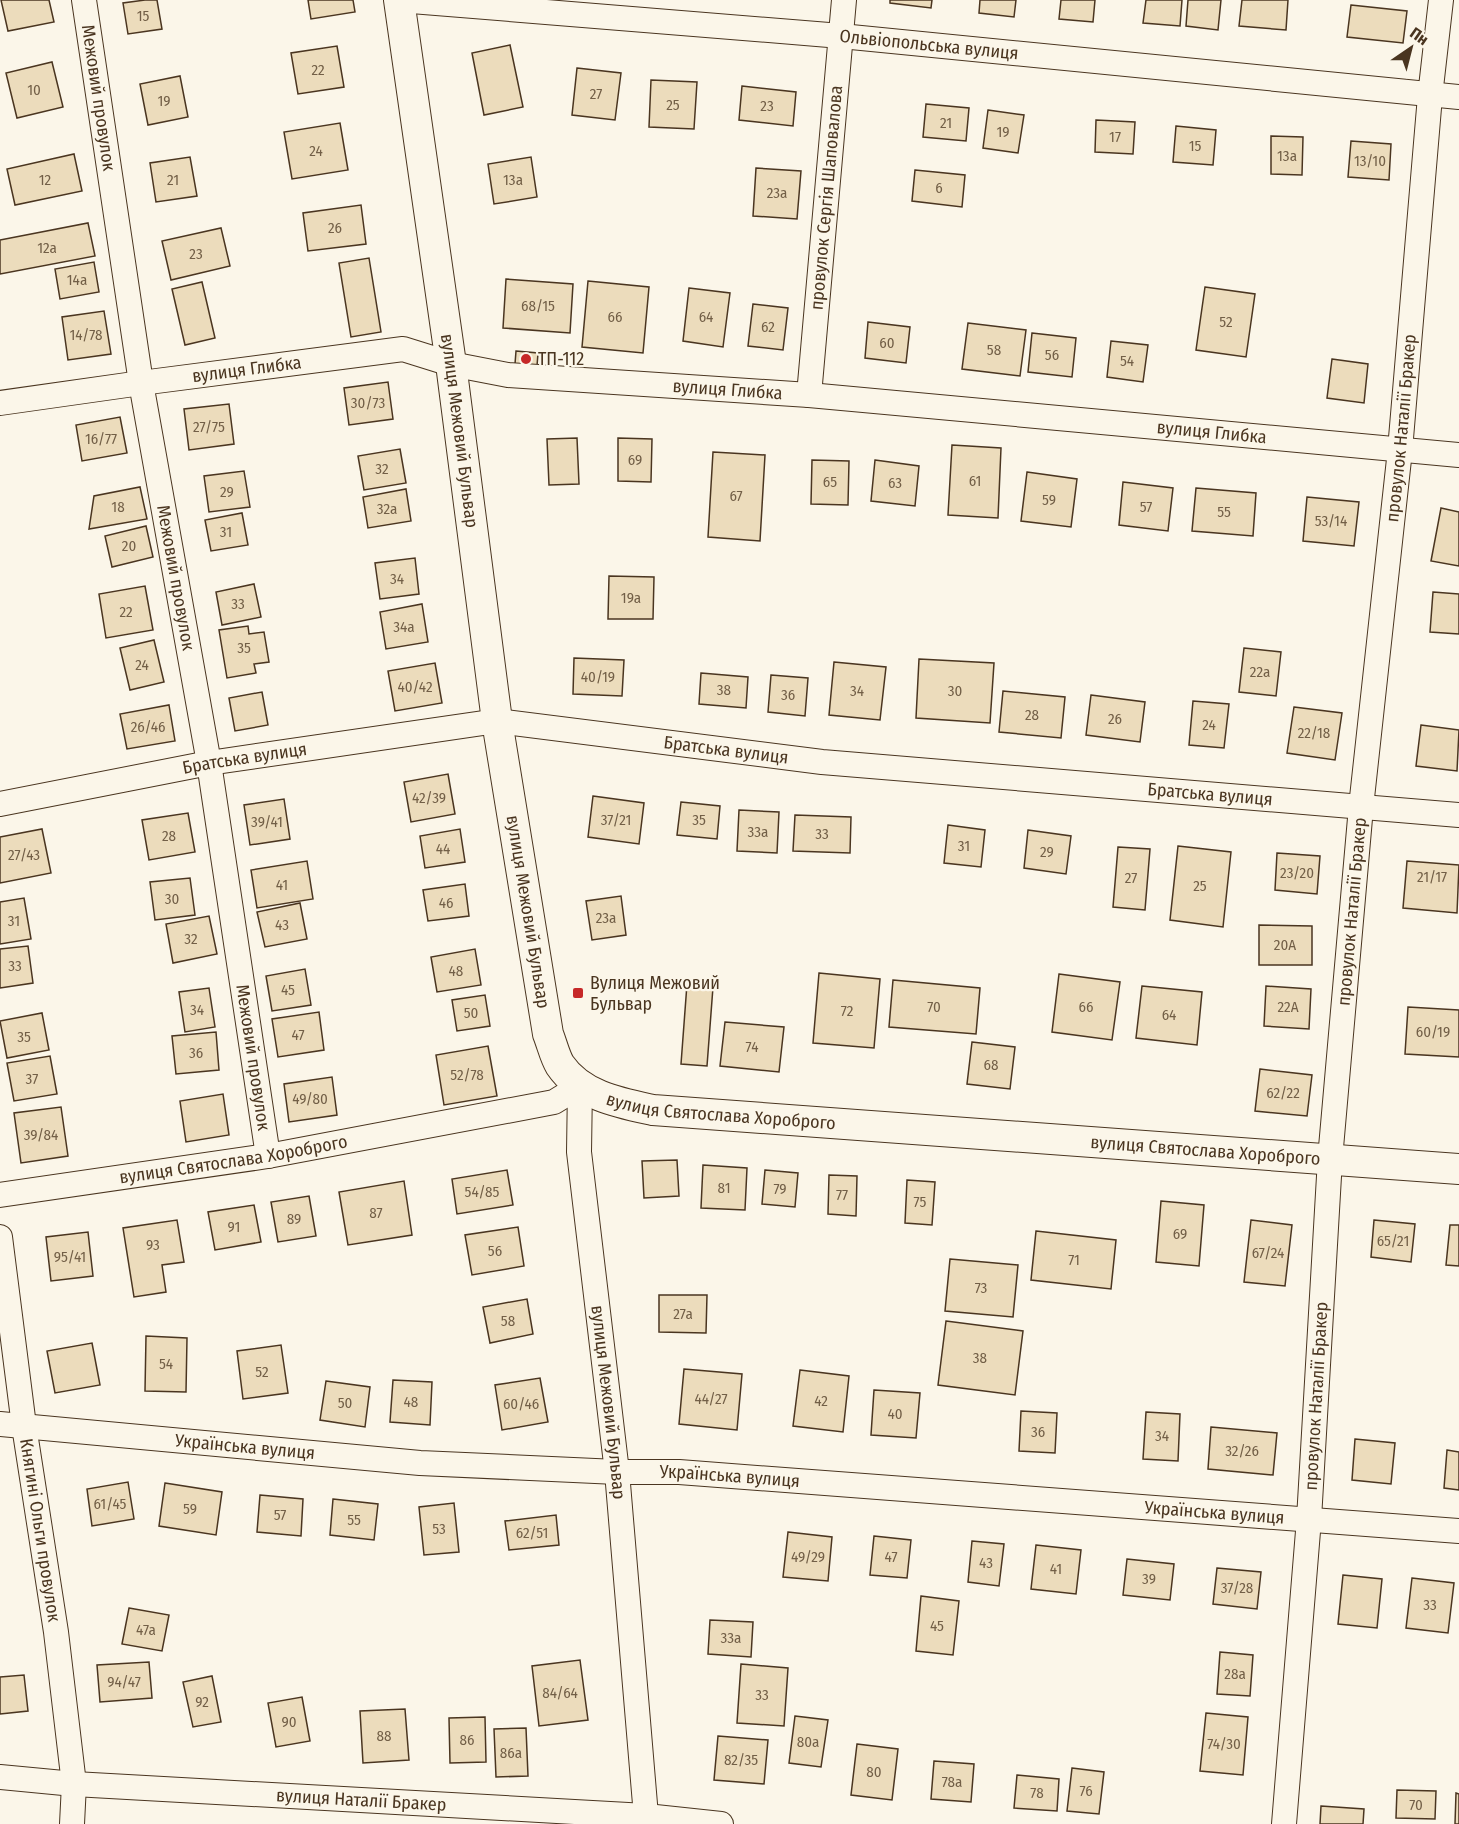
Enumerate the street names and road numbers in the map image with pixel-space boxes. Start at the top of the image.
street label: Межовий провулок [77,23,120,173]
street label: Ольвіопольська вулиця [839,25,1020,64]
street label: провулок Сергія Шаповалова [806,84,847,311]
street label: вулиця Межовий Бульвар [436,332,483,529]
street label: провулок Наталії Бракер [1381,333,1421,523]
street label: вулиця Глибка [191,351,303,387]
street label: вулиця Глибка [672,375,783,404]
street label: вулиця Глибка [1156,416,1268,448]
street label: Межовий провулок [152,503,200,653]
street label: Братська вулиця [662,731,790,769]
street label: Братська вулиця [181,738,308,779]
street label: Братська вулиця [1147,778,1274,810]
street label: вулиця Межовий Бульвар [502,814,555,1010]
street label: провулок Наталії Бракер [1333,817,1371,1007]
street label: Межовий провулок [231,983,275,1133]
street label: вулиця Святослава Хороброго [604,1088,836,1134]
street label: вулиця Святослава Хороброго [118,1130,349,1189]
street label: вулиця Святослава Хороброго [1090,1131,1321,1170]
street label: провулок Наталії Бракер [1300,1301,1333,1491]
street label: вулиця Межовий Бульвар [586,1304,630,1500]
street label: Українська вулиця [173,1429,316,1464]
street label: Княгині Ольги провулок [15,1437,65,1624]
street label: Українська вулиця [659,1461,801,1492]
street label: Українська вулиця [1143,1496,1285,1529]
street label: вулиця Наталії Бракер [275,1784,447,1816]

